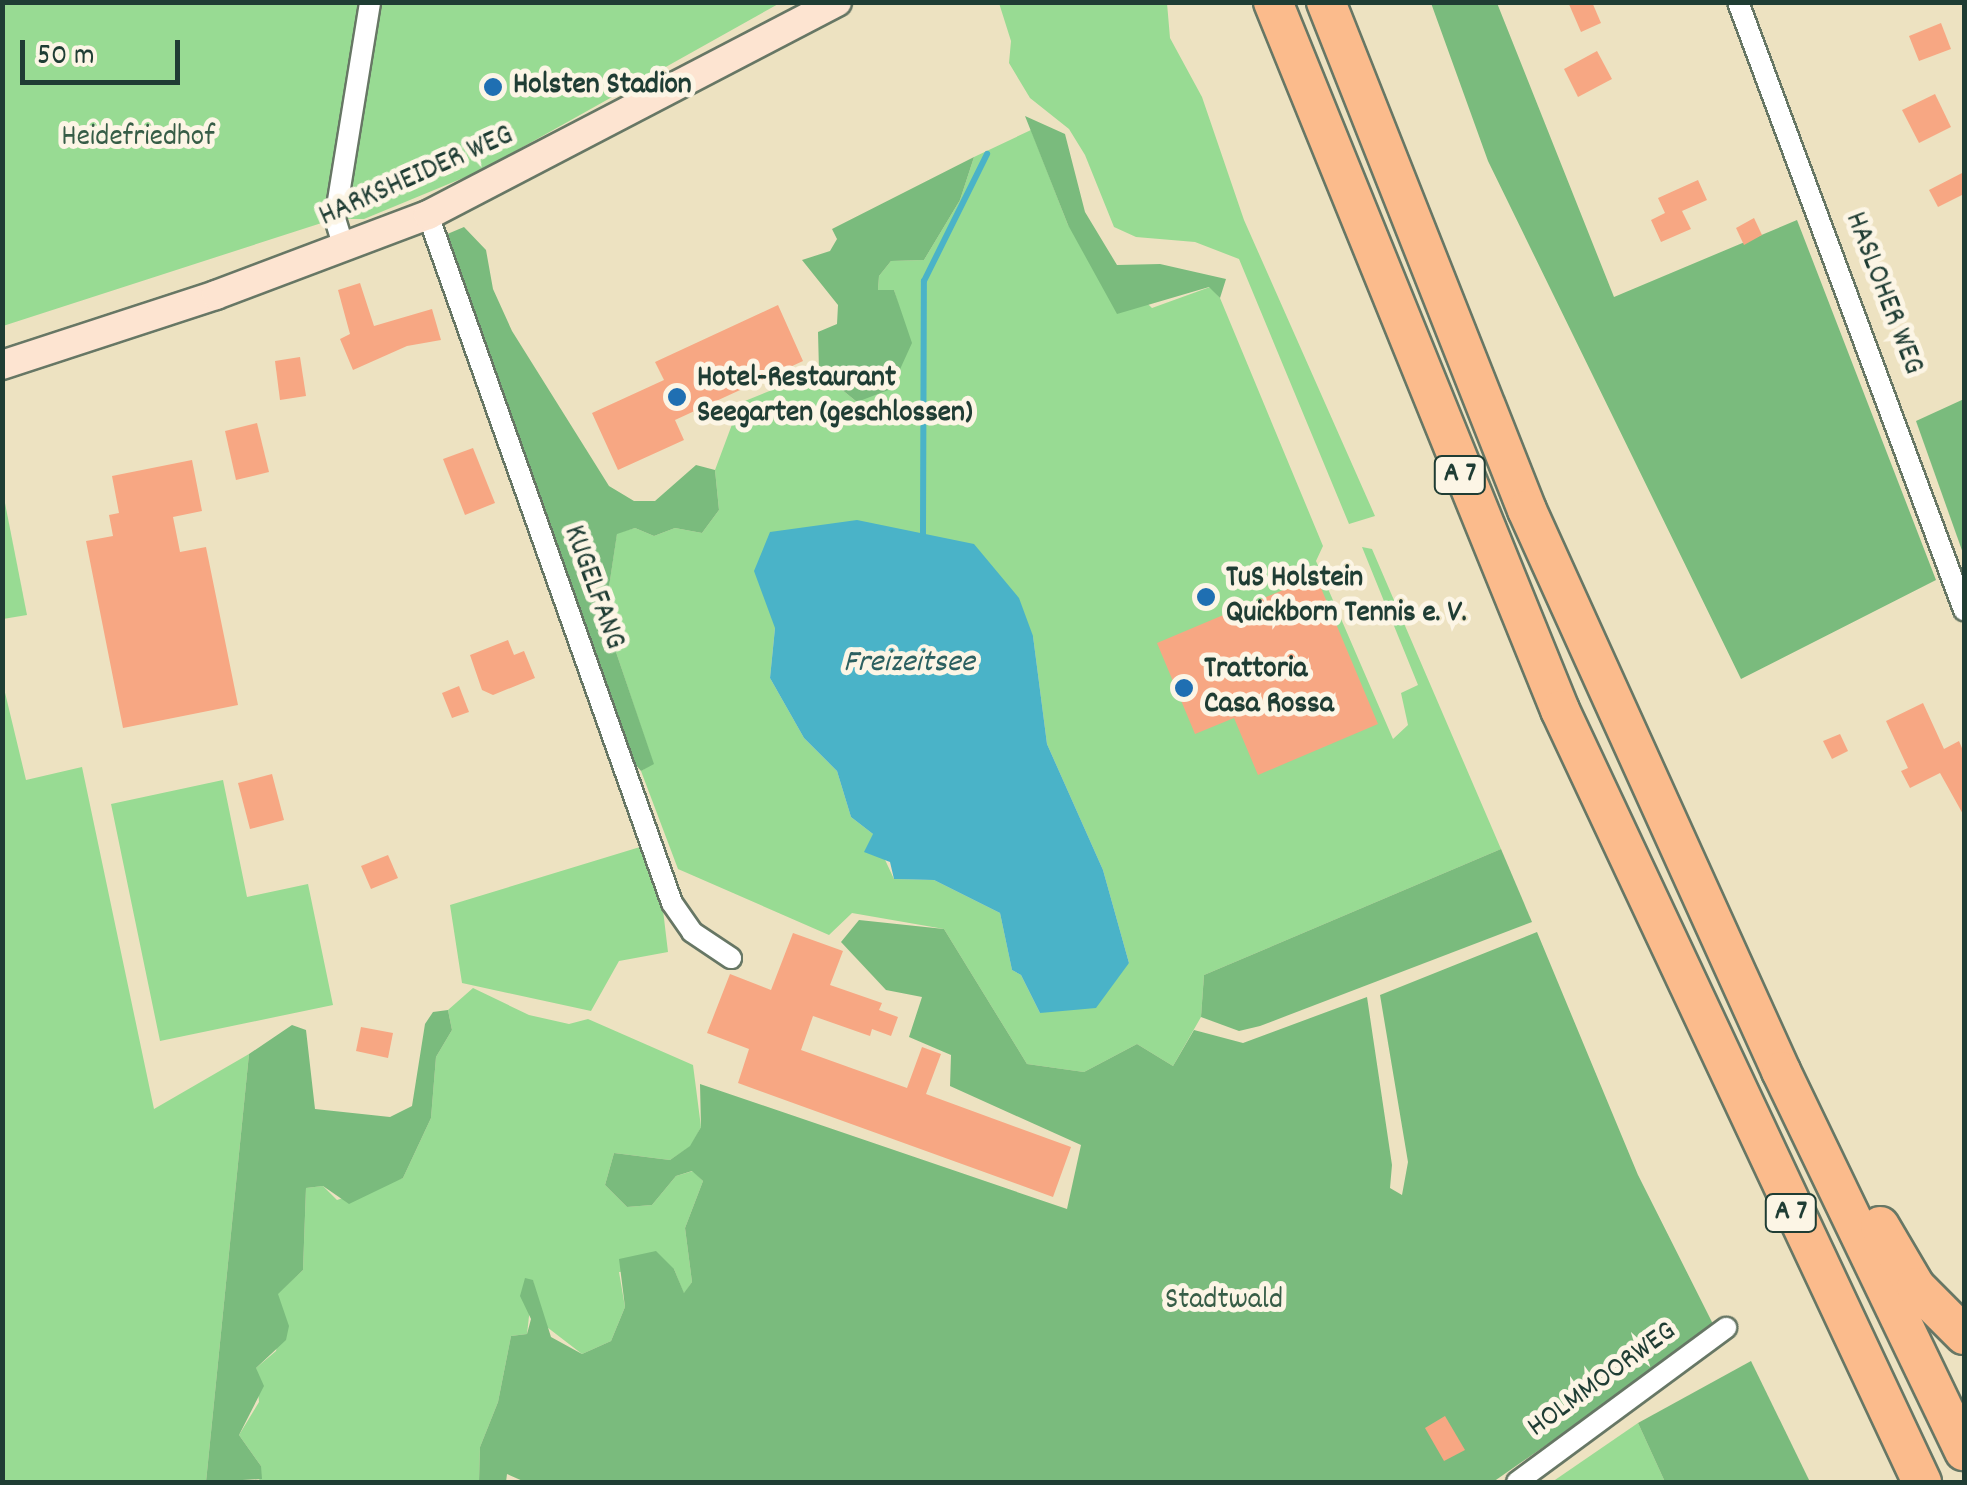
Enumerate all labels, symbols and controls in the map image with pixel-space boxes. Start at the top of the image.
scale bar [25,20,185,82]
text: 50 m [37,36,95,79]
place label: Holsten Stadion [513,69,692,105]
marker: Holsten Stadion [482,76,504,98]
street label: HARKSHEIDER WEG [315,119,519,237]
park label: Heidefriedhof [61,121,215,157]
street label: HASLOHER WEG [1835,208,1929,380]
place label: Hotel-Restaurant Seegarten (geschlossen) [697,362,973,432]
marker: Hotel-Restaurant Seegarten (geschlossen) [666,386,688,408]
road number: A 7 [1432,452,1488,498]
street label: KUGELFANG [553,521,631,655]
place label: TuS Holstein Quickborn Tennis e. V. [1226,562,1467,632]
marker: TuS Holstein Quickborn Tennis e. V. [1195,586,1217,608]
water label: Freizeitsee [843,645,975,683]
place label: Trattoria Casa Rossa [1204,653,1334,724]
marker: Trattoria Casa Rossa [1173,677,1195,699]
road number: A 7 [1764,1190,1818,1236]
park label: Stadtwald [1165,1284,1283,1320]
street label: HOLMMOORWEG [1522,1315,1684,1447]

